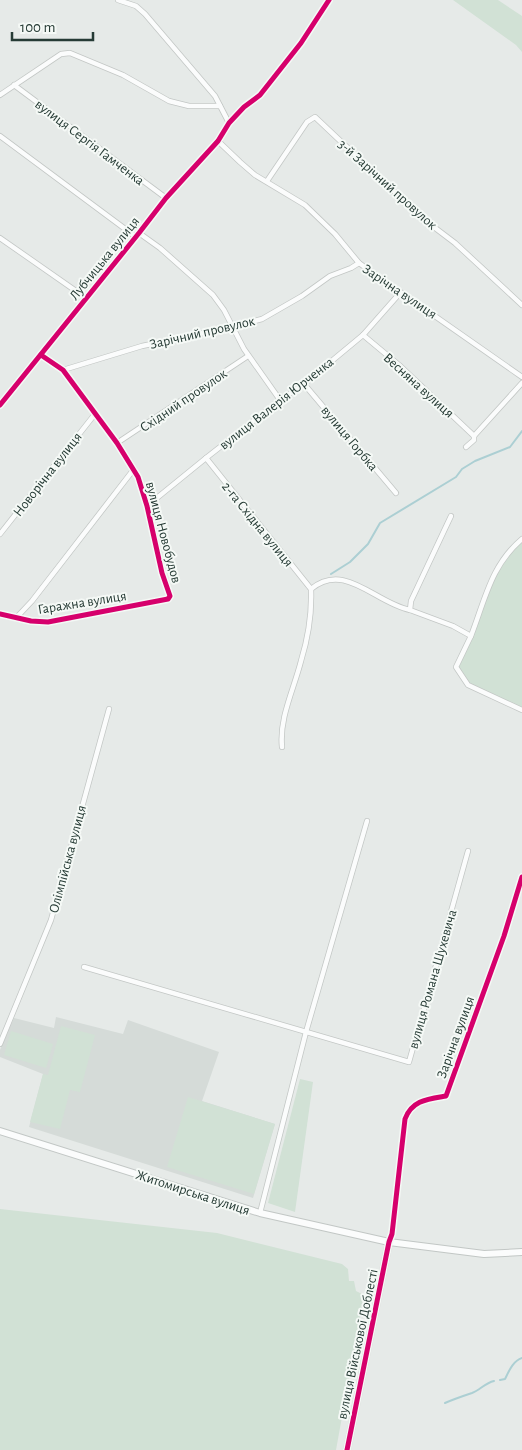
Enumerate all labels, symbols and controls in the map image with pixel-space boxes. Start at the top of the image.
scale bar [12,10,94,42]
text: 100 m [20,20,55,35]
street label: вулиця Сергія Гамченка [32,97,147,189]
street label: 3-й Зарічний провулок [335,137,440,233]
street label: Лубчицька вулиця [67,214,142,303]
street label: Зарічна вулиця [360,262,439,322]
street label: Зарічний провулок [148,314,257,352]
street label: Весняна вулиця [380,351,456,421]
street label: вулиця Валерія Юрченка [217,355,337,453]
street label: Східний провулок [138,366,230,435]
street label: вулиця Горбка [318,403,381,474]
street label: Новорічна вулиця [11,430,85,519]
street label: вулиця Новобудов [143,480,183,584]
street label: 2-га Східна вулиця [219,480,296,570]
street label: Гаражна вулиця [37,589,128,617]
street label: Олімпійська вулиця [47,804,89,915]
street label: вулиця Романа Шухевича [406,907,460,1051]
street label: Зарічна вулиця [435,994,477,1080]
street label: Житомирська вулиця [134,1168,252,1218]
street label: вулиця Військової Доблесті [335,1268,381,1421]

